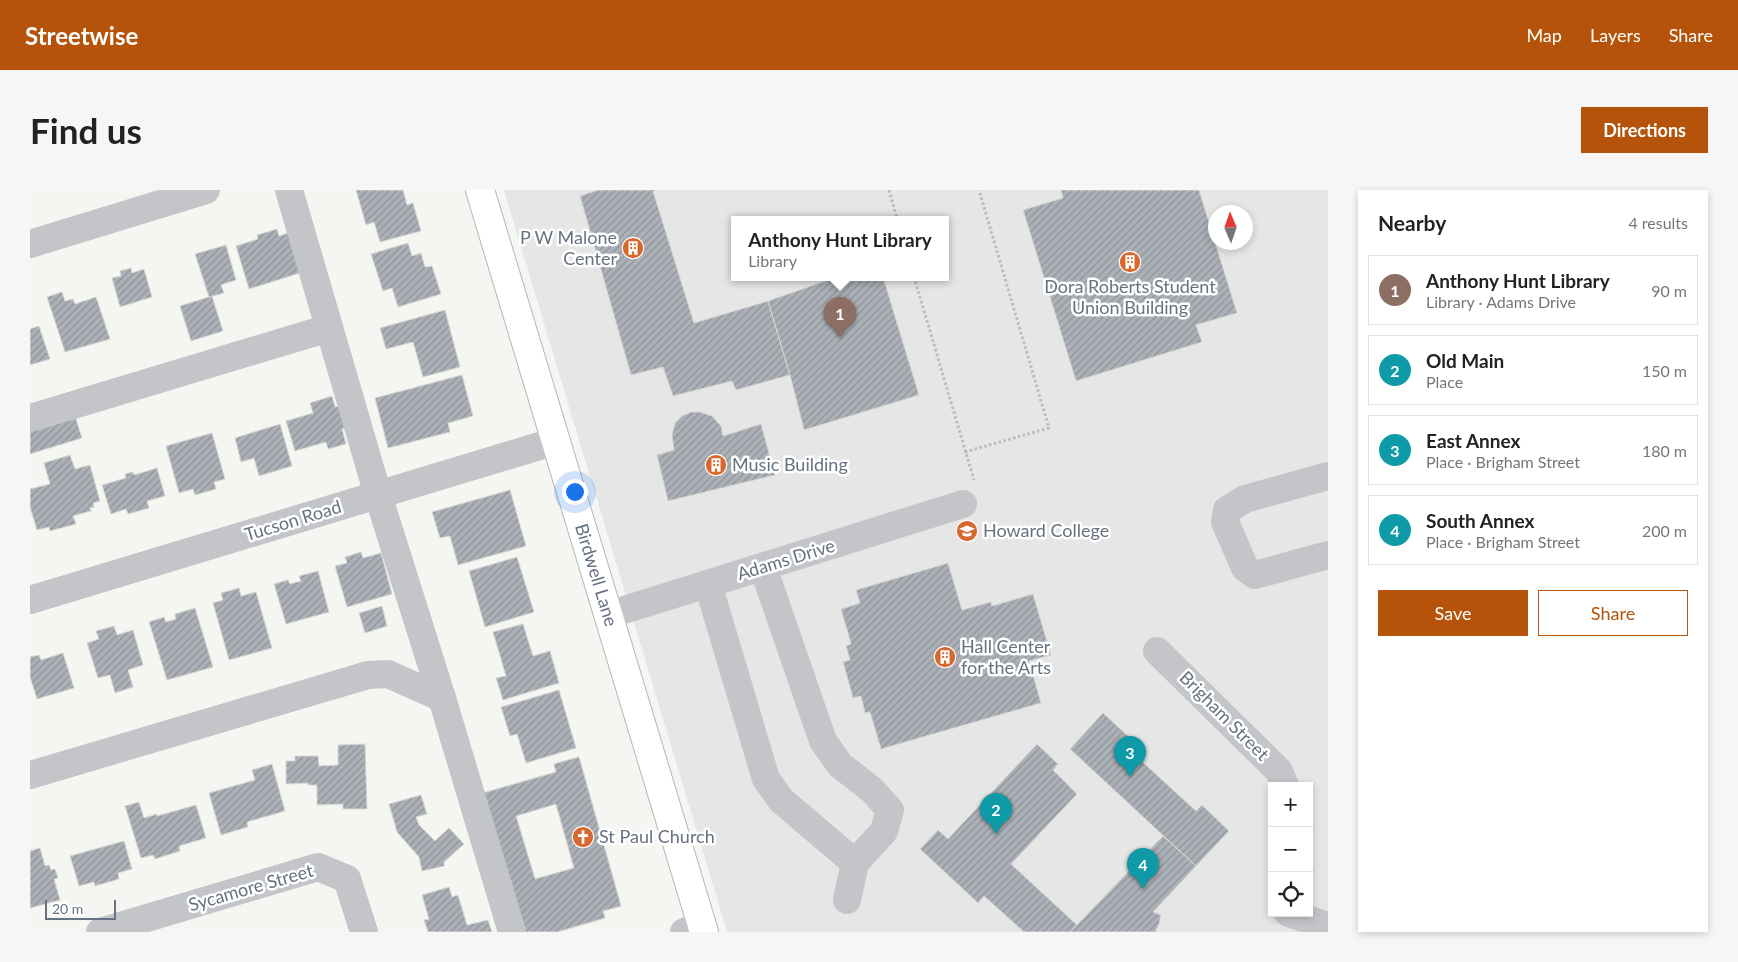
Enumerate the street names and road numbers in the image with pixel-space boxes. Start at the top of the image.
street label: Tucson Road [242,495,344,545]
street label: Birdwell Lane [571,521,623,629]
street label: Adams Drive [734,534,837,584]
street label: Brigham Street [1175,666,1274,765]
street label: Sycamore Street [186,859,316,915]

